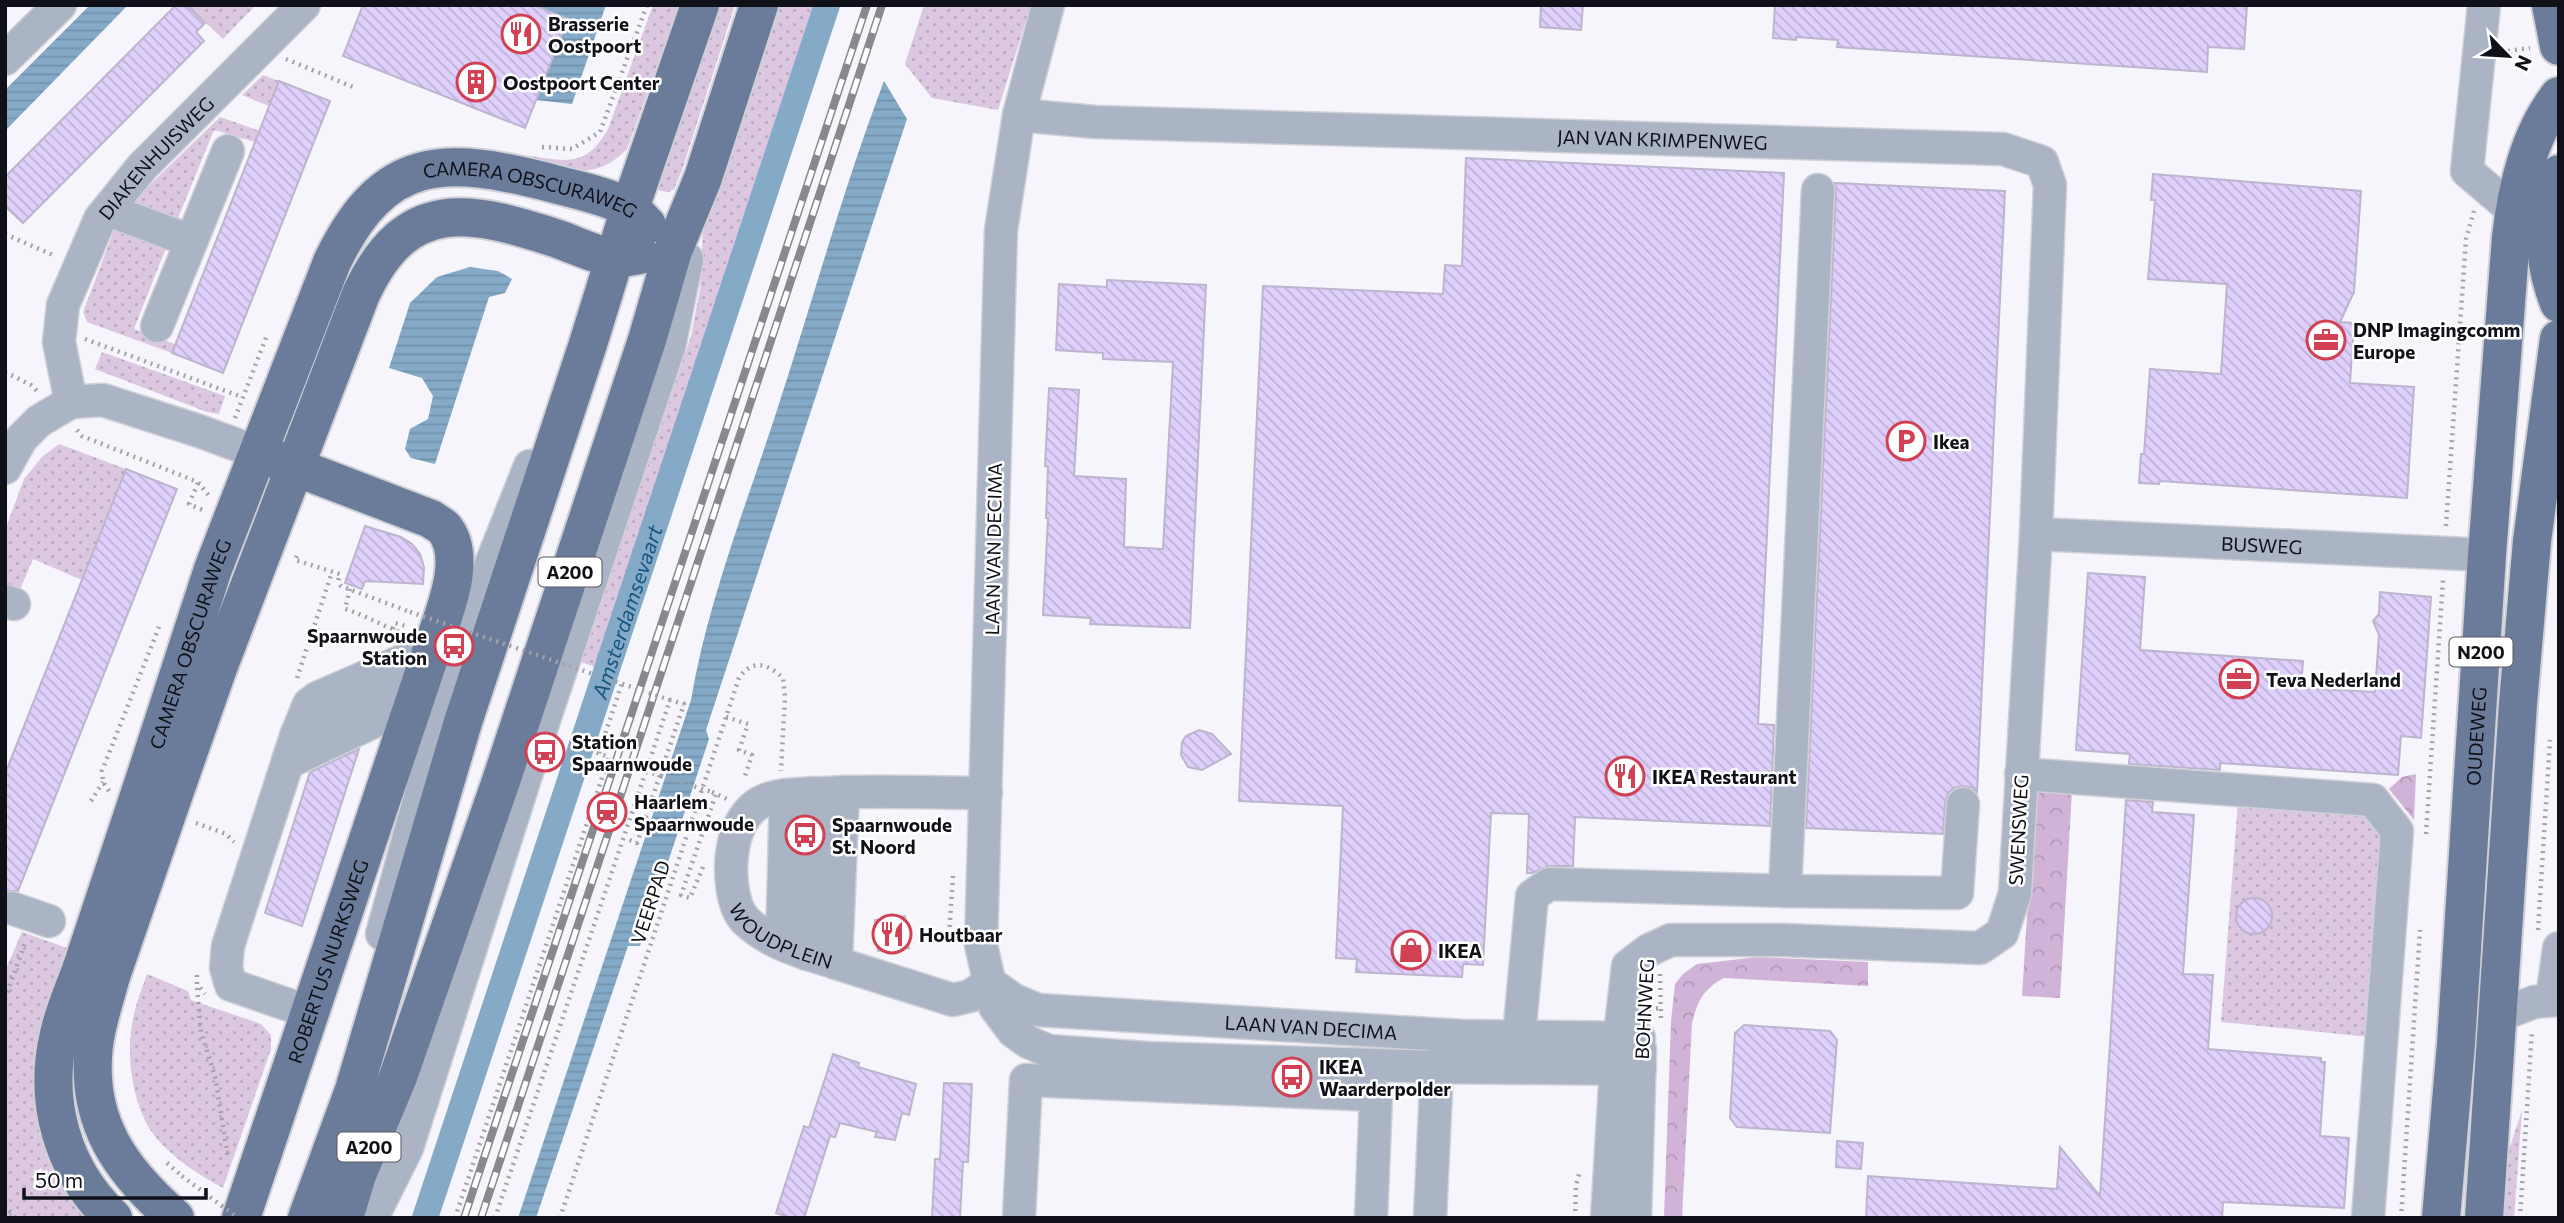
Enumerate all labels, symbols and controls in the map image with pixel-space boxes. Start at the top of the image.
place label: Brasserie Oostpoort [548,12,641,57]
restaurant icon: Brasserie Oostpoort [500,13,542,55]
north arrow [2473,21,2543,91]
text: N [2510,52,2537,75]
building icon: Oostpoort Center [455,61,497,103]
place label: Oostpoort Center [503,71,660,94]
street label: DIAKENHUISWEG [93,91,218,224]
street label: JAN VAN KRIMPENWEG [1557,124,1768,153]
street label: CAMERA OBSCURAWEG [421,156,642,222]
place label: DNP Imagingcomm Europe [2353,318,2520,363]
office icon: DNP Imagingcomm Europe [2305,319,2347,361]
parking icon: Ikea [1885,420,1927,462]
place label: Ikea [1933,430,1969,453]
street label: LAAN VAN DECIMA [980,462,1006,636]
water label: Amsterdamsevaart [585,521,667,702]
street label: BUSWEG [2220,531,2303,558]
street label: CAMERA OBSCURAWEG [144,535,235,752]
road number: A200 [538,558,602,586]
place label: Spaarnwoude Station [307,624,427,669]
bus stop icon: Spaarnwoude Station [433,625,475,667]
road number: N200 [2450,638,2512,666]
office icon: Teva Nederland [2218,658,2260,700]
place label: Teva Nederland [2266,668,2401,691]
street label: OUDEWEG [2461,686,2490,787]
place label: Station Spaarnwoude [572,730,692,775]
bus stop icon: Station Spaarnwoude [524,731,566,773]
restaurant icon: IKEA Restaurant [1604,755,1646,797]
place label: IKEA Restaurant [1652,765,1797,788]
street label: SWENSWEG [2004,774,2032,886]
place label: Haarlem Spaarnwoude [634,790,754,835]
station icon: Haarlem Spaarnwoude [586,791,628,833]
place label: Spaarnwoude St. Noord [832,813,952,858]
bus stop icon: Spaarnwoude St. Noord [784,814,826,856]
street label: ROBERTUS NURKSWEG [282,856,372,1066]
street label: VEERPAD [626,857,674,947]
street label: WOUDPLEIN [725,899,835,973]
restaurant icon: Houtbaar [871,913,913,955]
place label: Houtbaar [919,923,1003,946]
shop icon: IKEA [1390,929,1432,971]
place label: IKEA [1438,939,1483,962]
street label: BOHNWEG [1630,958,1658,1060]
street label: LAAN VAN DECIMA [1224,1010,1398,1043]
place label: IKEA Waarderpolder [1319,1055,1451,1100]
bus stop icon: IKEA Waarderpolder [1271,1056,1313,1098]
road number: A200 [338,1132,400,1162]
scale bar [24,1156,206,1200]
text: 50 m [35,1167,83,1192]

